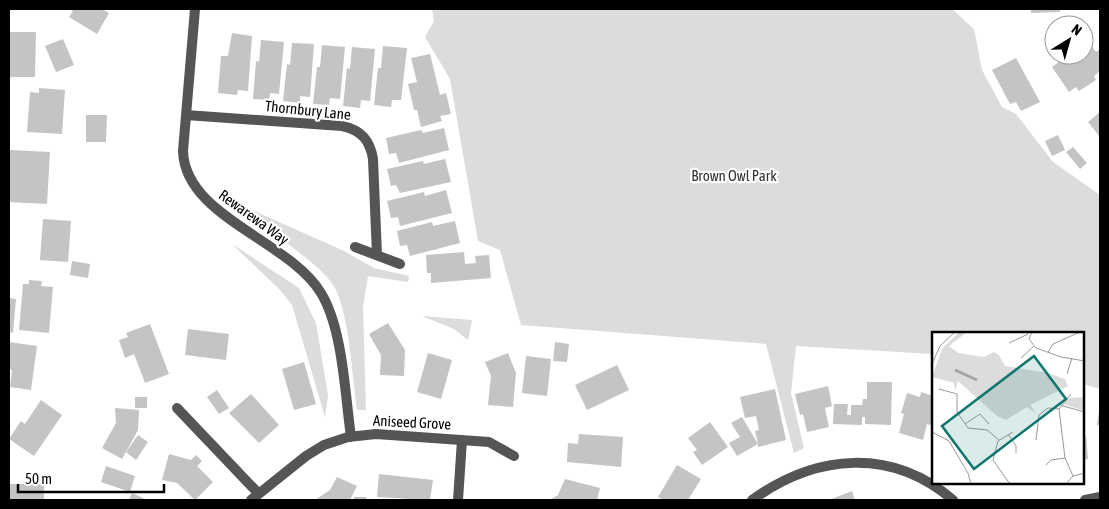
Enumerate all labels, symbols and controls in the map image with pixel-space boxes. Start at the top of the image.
north arrow [1044,15,1094,65]
text: N [1069,21,1085,38]
street label: Thornbury Lane [264,97,352,123]
park label: Brown Owl Park [691,167,777,184]
street label: Rewarewa Way [216,186,292,248]
inset map [932,332,1084,484]
street label: Aniseed Grove [373,411,452,433]
scale bar [18,462,164,494]
text: 50 m [25,470,52,487]

